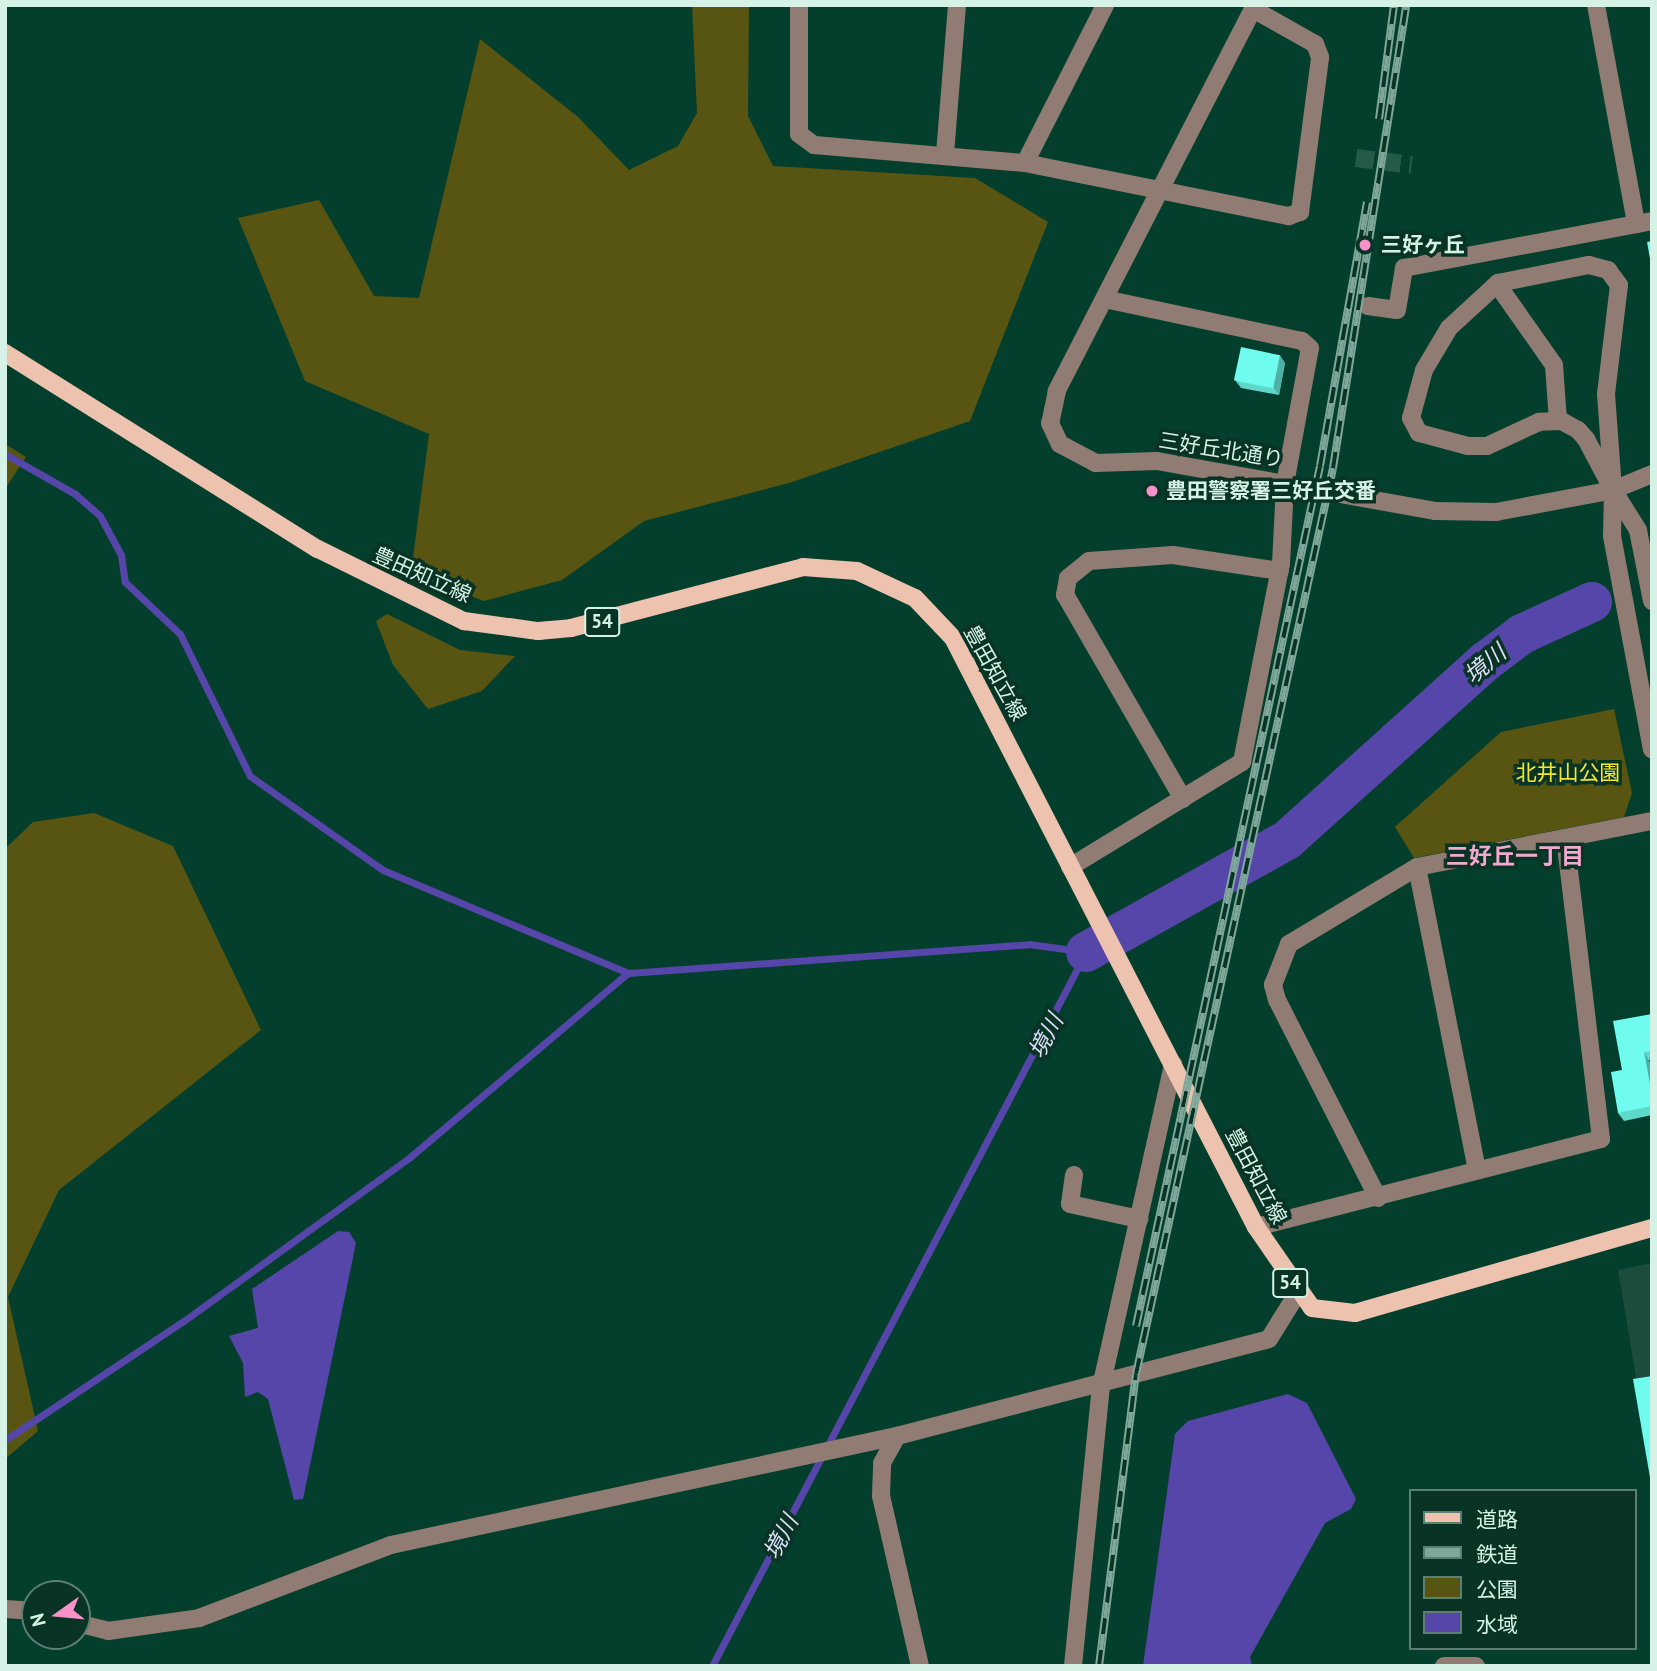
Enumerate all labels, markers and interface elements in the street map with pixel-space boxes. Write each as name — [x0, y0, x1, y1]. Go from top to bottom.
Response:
place label: 三好ヶ丘 — [1381, 232, 1465, 258]
marker: 三好ヶ丘 — [1355, 235, 1375, 255]
street label: 三好丘北通り — [1157, 428, 1285, 472]
place label: 豊田警察署三好丘交番 — [1166, 478, 1376, 504]
marker: 豊田警察署三好丘交番 — [1144, 483, 1160, 499]
street label: 豊田知立線 — [369, 542, 475, 608]
road number: 54 — [583, 607, 621, 638]
street label: 豊田知立線 — [959, 621, 1031, 725]
water label: 境川 — [1459, 639, 1511, 689]
park label: 北井山公園 — [1516, 760, 1620, 786]
district label: 三好丘一丁目 — [1446, 842, 1584, 870]
water label: 境川 — [1023, 1009, 1069, 1063]
street label: 豊田知立線 — [1220, 1124, 1292, 1228]
road number: 54 — [1271, 1268, 1309, 1298]
legend — [1408, 1489, 1636, 1650]
text: 道路 — [1476, 1506, 1518, 1533]
water label: 境川 — [758, 1510, 804, 1564]
text: 鉄道 — [1476, 1541, 1518, 1568]
text: 公園 — [1476, 1576, 1518, 1603]
north arrow — [21, 1580, 91, 1650]
text: N — [24, 1611, 51, 1629]
text: 水域 — [1476, 1611, 1518, 1638]

